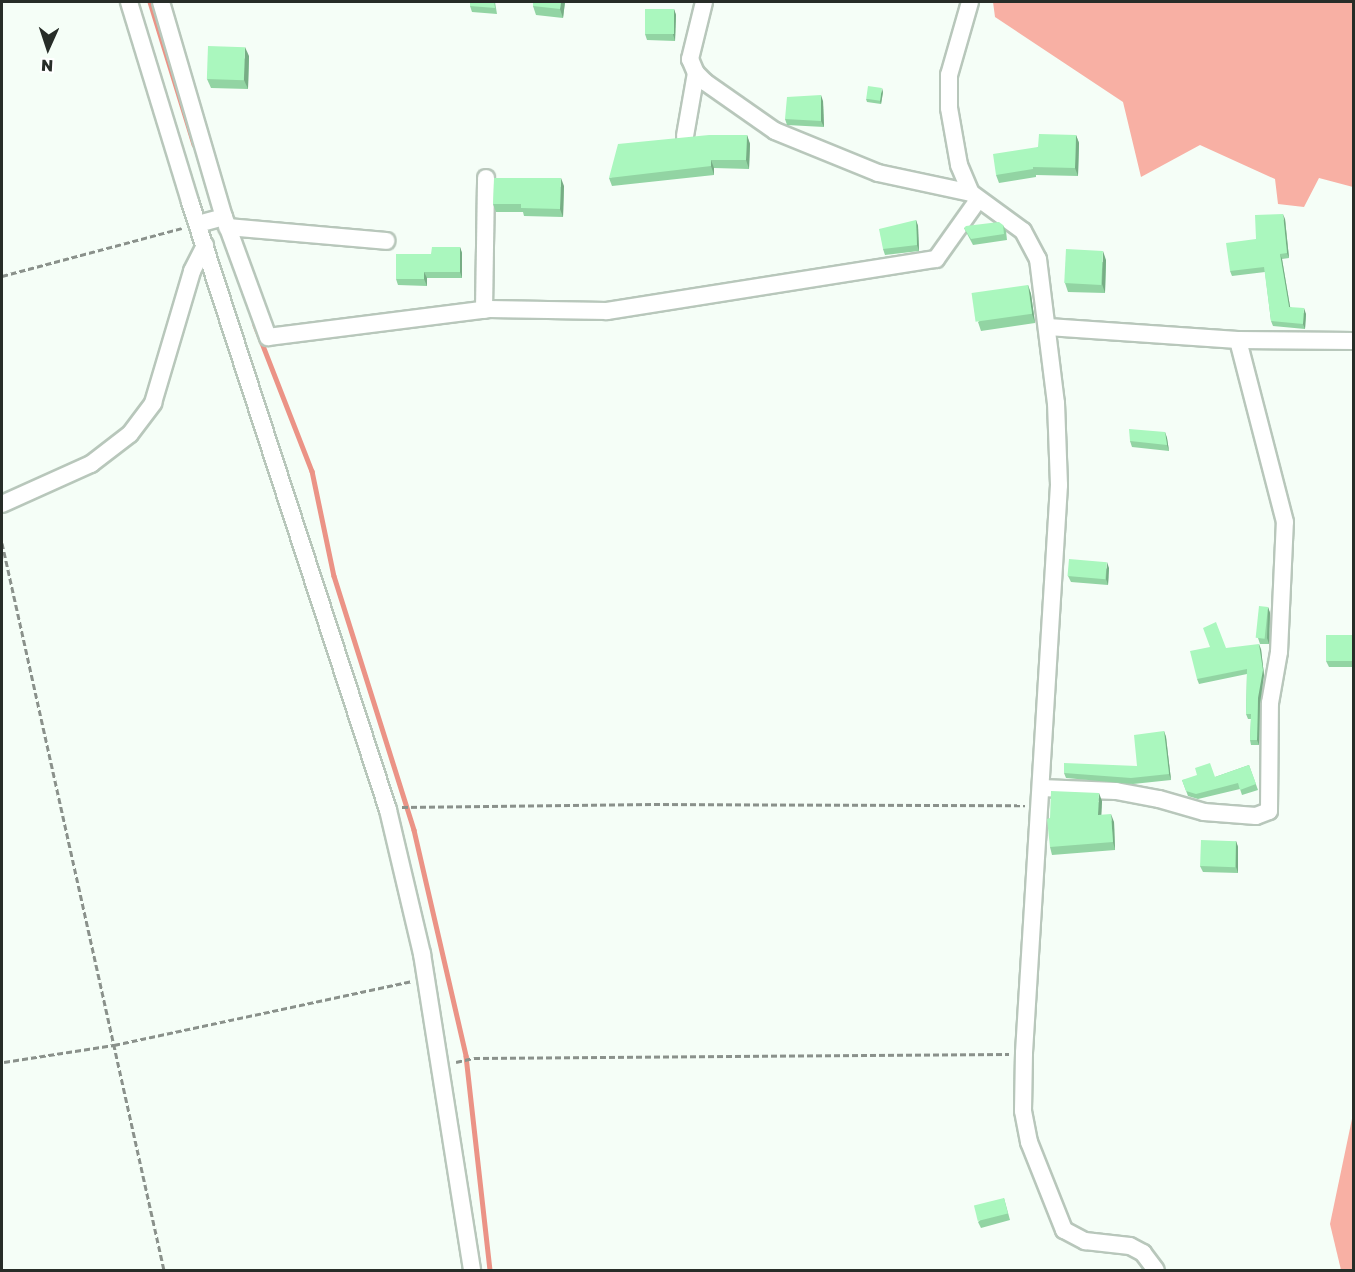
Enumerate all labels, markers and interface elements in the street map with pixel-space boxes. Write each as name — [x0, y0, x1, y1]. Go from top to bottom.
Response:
north arrow — [18, 18, 78, 78]
text: N — [40, 56, 54, 76]

